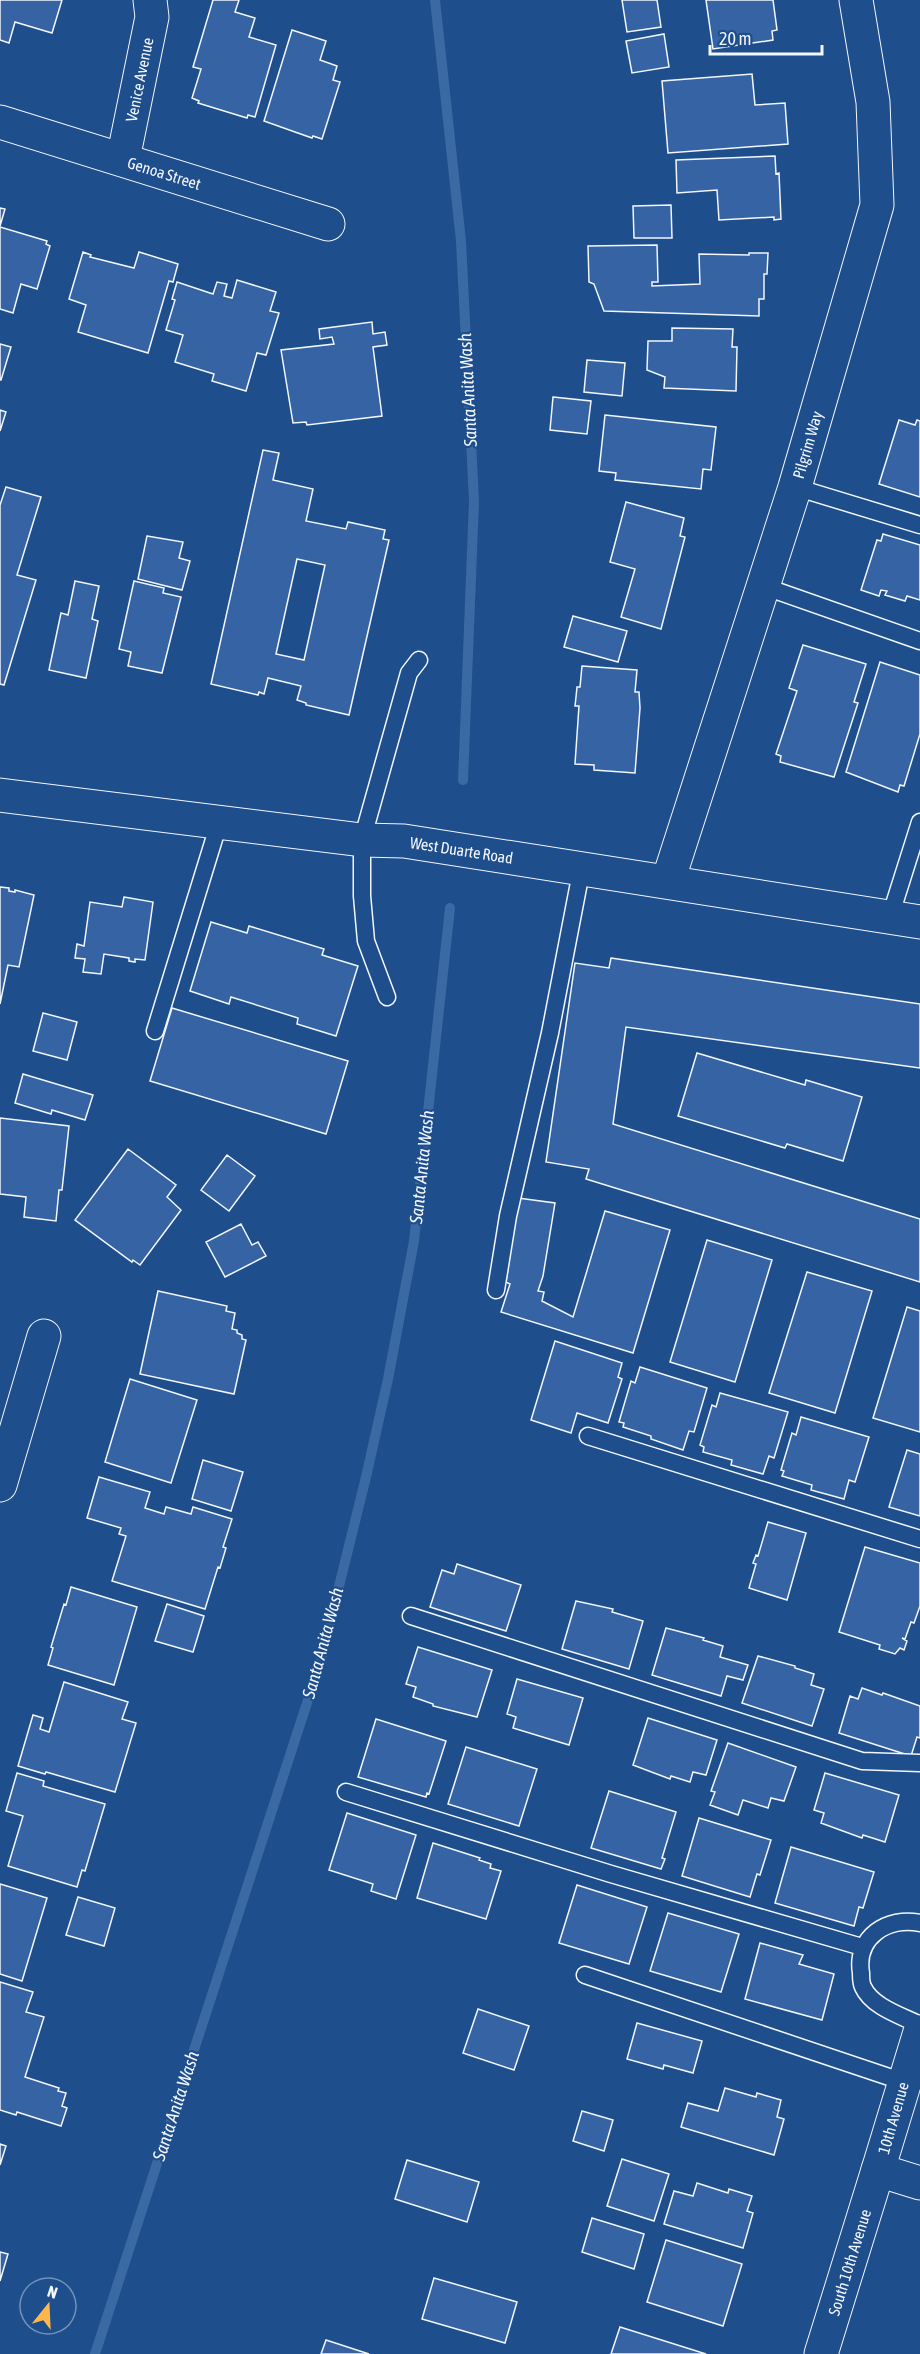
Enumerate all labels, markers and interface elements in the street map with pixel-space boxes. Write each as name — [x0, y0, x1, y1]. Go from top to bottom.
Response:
scale bar — [710, 18, 822, 56]
text: 20 m — [719, 28, 751, 49]
street label: Venice Avenue — [122, 36, 157, 123]
street label: Genoa Street — [125, 153, 203, 193]
water label: Santa Anita Wash — [454, 332, 481, 448]
street label: Pilgrim Way — [789, 408, 827, 481]
street label: West Duarte Road — [409, 833, 514, 867]
water label: Santa Anita Wash — [405, 1109, 438, 1226]
water label: Santa Anita Wash — [297, 1585, 347, 1702]
water label: Santa Anita Wash — [148, 2048, 203, 2164]
street label: 10th Avenue — [874, 2080, 912, 2156]
street label: South 10th Avenue — [824, 2207, 874, 2318]
north arrow — [18, 2276, 78, 2336]
text: N — [45, 2282, 60, 2302]

